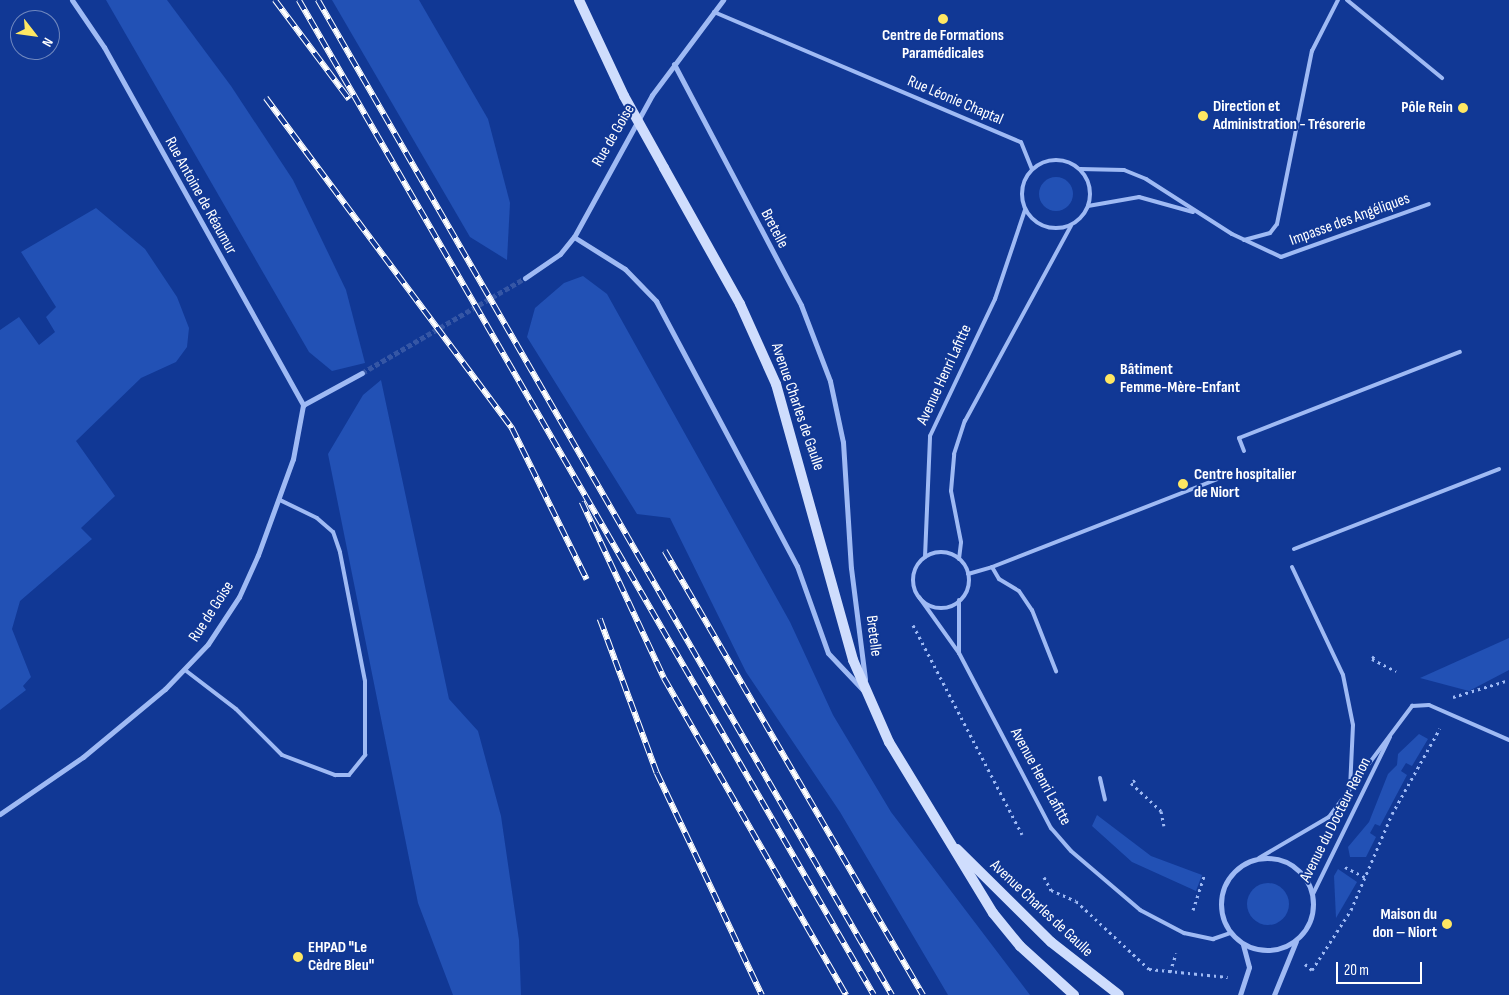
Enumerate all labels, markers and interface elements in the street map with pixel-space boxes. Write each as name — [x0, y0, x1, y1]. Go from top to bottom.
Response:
north arrow — [10, 10, 60, 60]
marker: Centre de Formations Paramédicales — [937, 13, 949, 25]
place label: Centre de Formations Paramédicales — [882, 26, 1004, 64]
text: N — [38, 35, 57, 50]
street label: Rue Léonie Chaptal — [904, 72, 1006, 130]
place label: Direction et Administration - Trésorerie — [1213, 97, 1366, 135]
place label: Pôle Rein — [1401, 98, 1453, 118]
street label: Rue de Goise — [589, 102, 639, 170]
marker: Pôle Rein — [1457, 102, 1469, 114]
marker: Direction et Administration - Trésorerie — [1197, 110, 1209, 122]
street label: Rue Antoine de Réaumur — [160, 134, 240, 258]
street label: Impasse des Angéliques — [1287, 189, 1413, 251]
street label: Bretelle — [756, 206, 792, 252]
street label: Avenue Henri Lafitte — [913, 322, 977, 428]
street label: Avenue Charles de Gaulle — [766, 341, 828, 473]
place label: Bâtiment Femme-Mère-Enfant — [1120, 360, 1240, 398]
marker: Bâtiment Femme-Mère-Enfant — [1104, 373, 1116, 385]
place label: Centre hospitalier de Niort — [1194, 465, 1296, 503]
marker: Centre hospitalier de Niort — [1176, 477, 1190, 491]
street label: Rue de Goise — [185, 578, 239, 646]
street label: Bretelle — [861, 614, 885, 658]
street label: Avenue Henri Lafitte — [1005, 725, 1075, 829]
street label: Avenue du Docteur Renon — [1296, 754, 1376, 886]
street label: Avenue Charles de Gaulle — [986, 856, 1096, 962]
place label: Maison du don – Niort — [1372, 905, 1437, 943]
marker: Maison du don – Niort — [1441, 918, 1453, 930]
place label: EHPAD "Le Cèdre Bleu" — [308, 938, 374, 976]
marker: EHPAD "Le Cèdre Bleu" — [292, 951, 304, 963]
scale bar — [1339, 952, 1425, 984]
text: 20 m — [1344, 961, 1369, 980]

